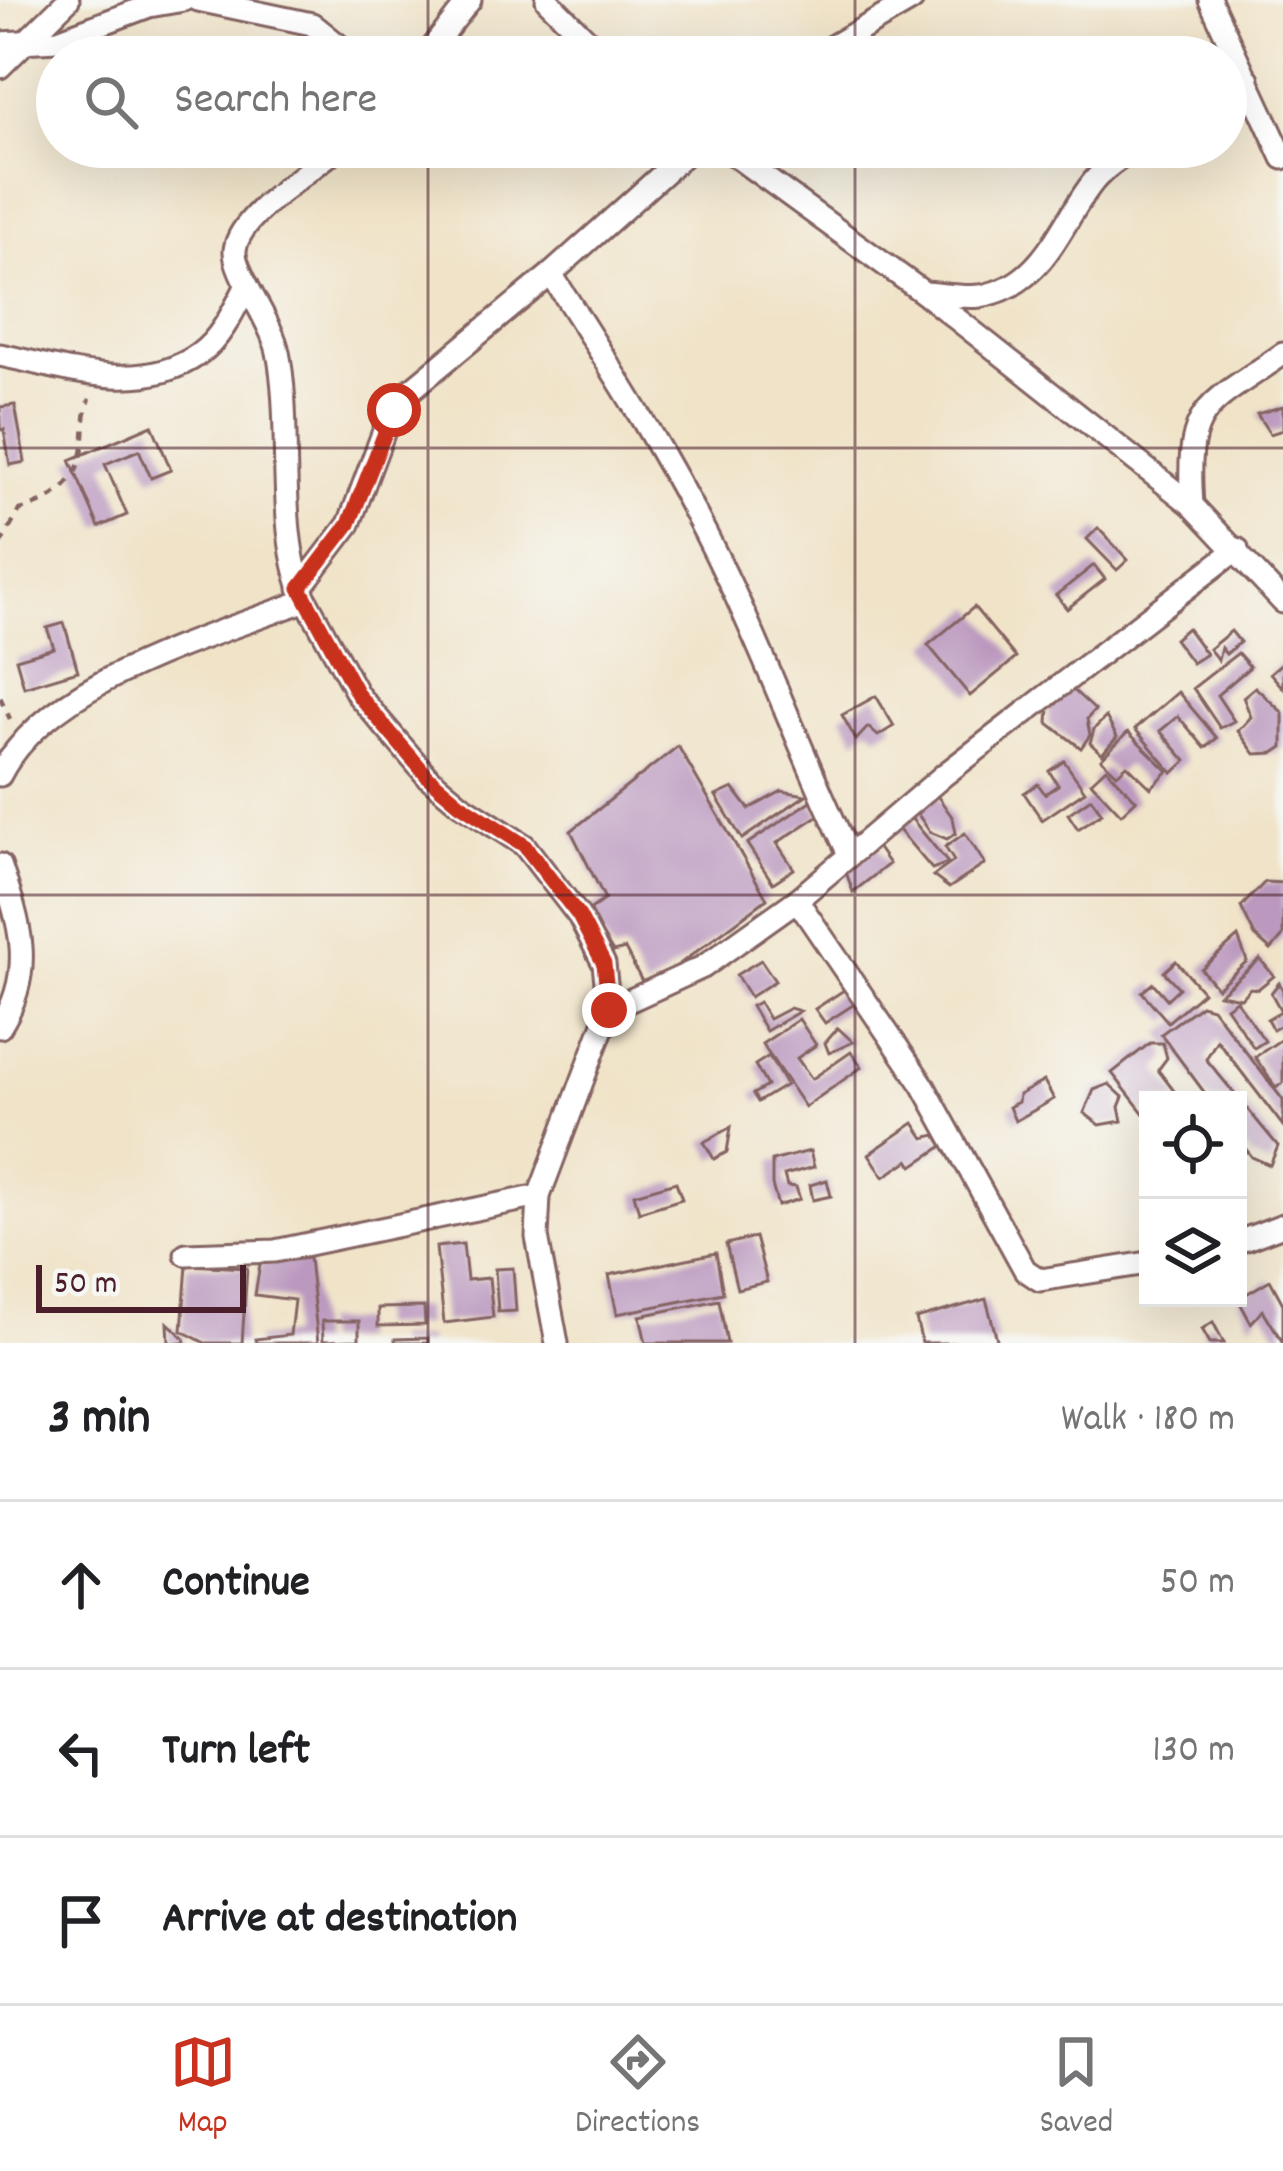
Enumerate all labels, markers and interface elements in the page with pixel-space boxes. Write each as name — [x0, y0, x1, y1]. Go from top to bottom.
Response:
search box — [36, 36, 1247, 168]
icon: search — [78, 69, 144, 135]
text: Search here — [174, 70, 377, 134]
route start — [367, 383, 421, 437]
route end — [582, 983, 636, 1037]
map controls — [1139, 1091, 1247, 1307]
button: locate — [1139, 1091, 1247, 1199]
button: layers — [1139, 1199, 1247, 1307]
scale bar — [36, 1259, 246, 1312]
text: 50 m — [54, 1262, 118, 1309]
text: 3 min — [48, 1385, 150, 1457]
text: Walk · 180 m — [1061, 1394, 1235, 1449]
icon: ahead — [48, 1552, 114, 1618]
text: Continue — [162, 1553, 310, 1617]
text: 50 m — [1160, 1557, 1235, 1612]
icon: left — [48, 1720, 114, 1786]
text: Turn left — [162, 1721, 310, 1785]
text: 130 m — [1152, 1725, 1235, 1780]
icon: arrive — [48, 1888, 114, 1954]
text: Arrive at destination — [162, 1889, 517, 1953]
tab: Map — [170, 2029, 236, 2148]
tab: Directions — [575, 2029, 700, 2148]
tab: Saved — [1040, 2029, 1113, 2148]

